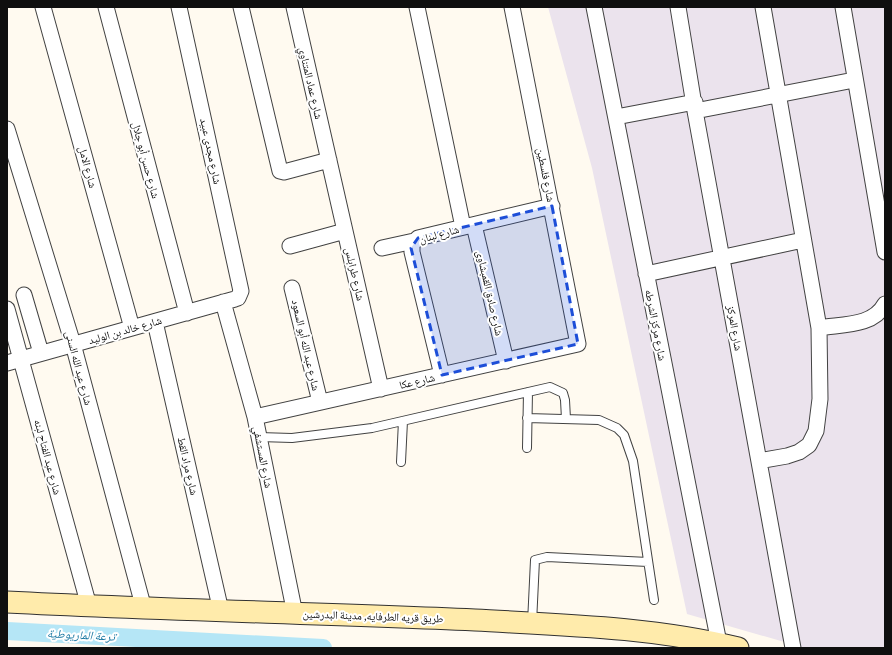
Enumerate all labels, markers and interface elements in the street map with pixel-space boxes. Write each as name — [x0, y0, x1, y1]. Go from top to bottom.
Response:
street label: شارع عماد المتناوي — [294, 46, 325, 121]
street label: شارع مجدى عبيد — [197, 117, 224, 185]
street label: شارع حسن أبو جلال — [129, 120, 163, 200]
street label: شارع الامل — [76, 145, 99, 189]
street label: شارع فلسطين — [534, 147, 557, 203]
street label: شارع لبنان — [418, 223, 461, 246]
street label: شارع طرابلس — [342, 246, 367, 302]
street label: شارع صادق القمبشاوى — [473, 249, 506, 337]
street label: شارع مركز الشرطه — [642, 288, 669, 362]
street label: شارع عبد الله أبو السعود — [289, 298, 323, 392]
street label: شارع المركز — [724, 303, 745, 352]
street label: شارع خالد بن الوليد — [87, 314, 163, 347]
street label: شارع عبد الله السنى — [62, 329, 95, 407]
street label: شارع عكا — [398, 371, 436, 392]
street label: شارع عبد الفتاح لبنه — [31, 418, 64, 496]
street label: شارع المستشفي — [248, 425, 275, 490]
street label: شارع مراد القط — [174, 436, 201, 497]
street label: طريق قريه الطرفايه, مدينة البدرشين — [302, 608, 444, 625]
water label: ترعة الماريوطية — [47, 626, 118, 644]

